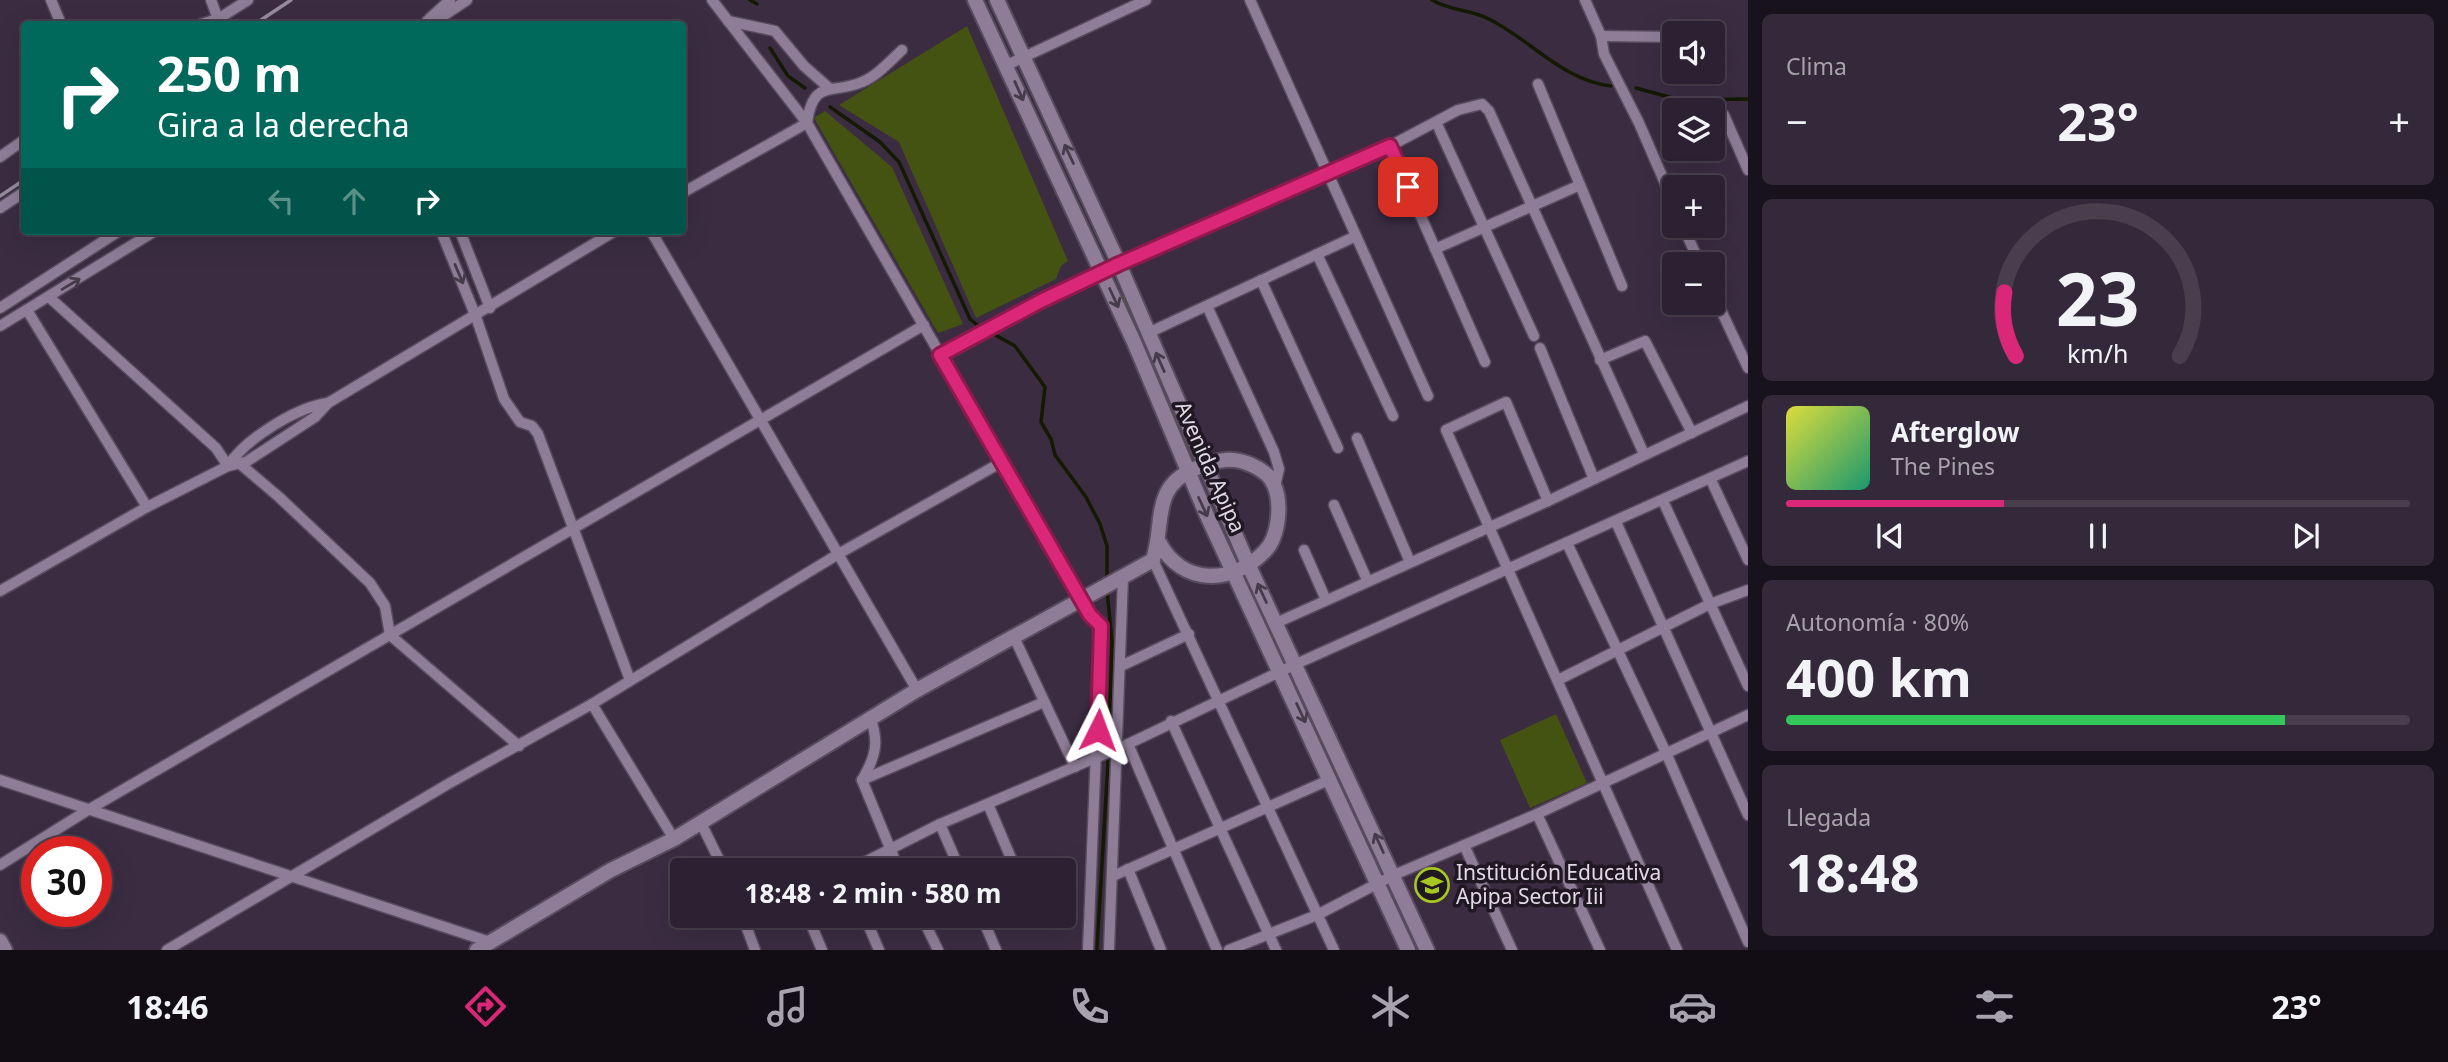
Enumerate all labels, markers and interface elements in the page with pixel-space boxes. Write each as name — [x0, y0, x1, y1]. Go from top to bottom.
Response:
map controls — [1662, 21, 1725, 315]
button: sound — [1662, 21, 1725, 84]
text: 250 m — [157, 40, 302, 106]
icon: right — [42, 49, 133, 140]
text: Clima — [1786, 50, 1847, 82]
one-way arrow — [1013, 80, 1026, 101]
text: 23° — [2057, 85, 2139, 156]
text: − — [1786, 95, 1808, 147]
text: + — [2388, 95, 2410, 147]
button: layers — [1662, 98, 1725, 161]
text: Gira a la derecha — [157, 103, 410, 146]
one-way arrow — [1061, 144, 1075, 165]
pin — [1378, 157, 1438, 217]
icon: arrive — [1389, 168, 1427, 206]
button: + — [1662, 175, 1725, 238]
icon: left — [262, 182, 300, 220]
icon: ahead — [335, 182, 373, 220]
icon: right — [408, 182, 446, 220]
text: 23 — [2056, 248, 2140, 347]
button: − — [1662, 252, 1725, 315]
one-way arrow — [453, 263, 466, 284]
one-way arrow — [61, 277, 81, 291]
one-way arrow — [1107, 287, 1121, 308]
text: km/h — [2067, 336, 2129, 370]
one-way arrow — [1153, 352, 1166, 373]
street label: Avenida Apipa — [1169, 397, 1252, 537]
text: Afterglow — [1891, 414, 2019, 450]
text: The Pines — [1891, 450, 1995, 482]
one-way arrow — [1197, 496, 1210, 517]
icon: previous — [1871, 517, 1909, 555]
icon: pause — [2079, 517, 2117, 555]
icon: next — [2287, 517, 2325, 555]
one-way arrow — [1255, 583, 1268, 604]
text: Autonomía · 80% — [1786, 606, 1969, 638]
text: 400 km — [1786, 641, 1972, 712]
position arrow — [1061, 693, 1135, 767]
one-way arrow — [1294, 702, 1308, 723]
text: Llegada — [1786, 801, 1871, 833]
one-way arrow — [1372, 833, 1385, 854]
speed limit sign: 30 — [21, 836, 112, 927]
text: 18:48 — [1786, 836, 1920, 907]
place label: Institución Educativa Apipa Sector Iii — [1456, 858, 1661, 910]
school or university icon: Institución Educativa Apipa Sector Iii — [1413, 866, 1451, 904]
text: 18:48 · 2 min · 580 m — [745, 875, 1001, 911]
icon: directions — [461, 982, 510, 1031]
icon: music — [763, 982, 812, 1031]
icon: phone — [1065, 982, 1114, 1031]
icon: climate — [1366, 982, 1415, 1031]
icon: car — [1668, 982, 1717, 1031]
icon: filters — [1970, 982, 2019, 1031]
text: 18:46 — [126, 985, 209, 1028]
text: 23° — [2271, 985, 2322, 1028]

